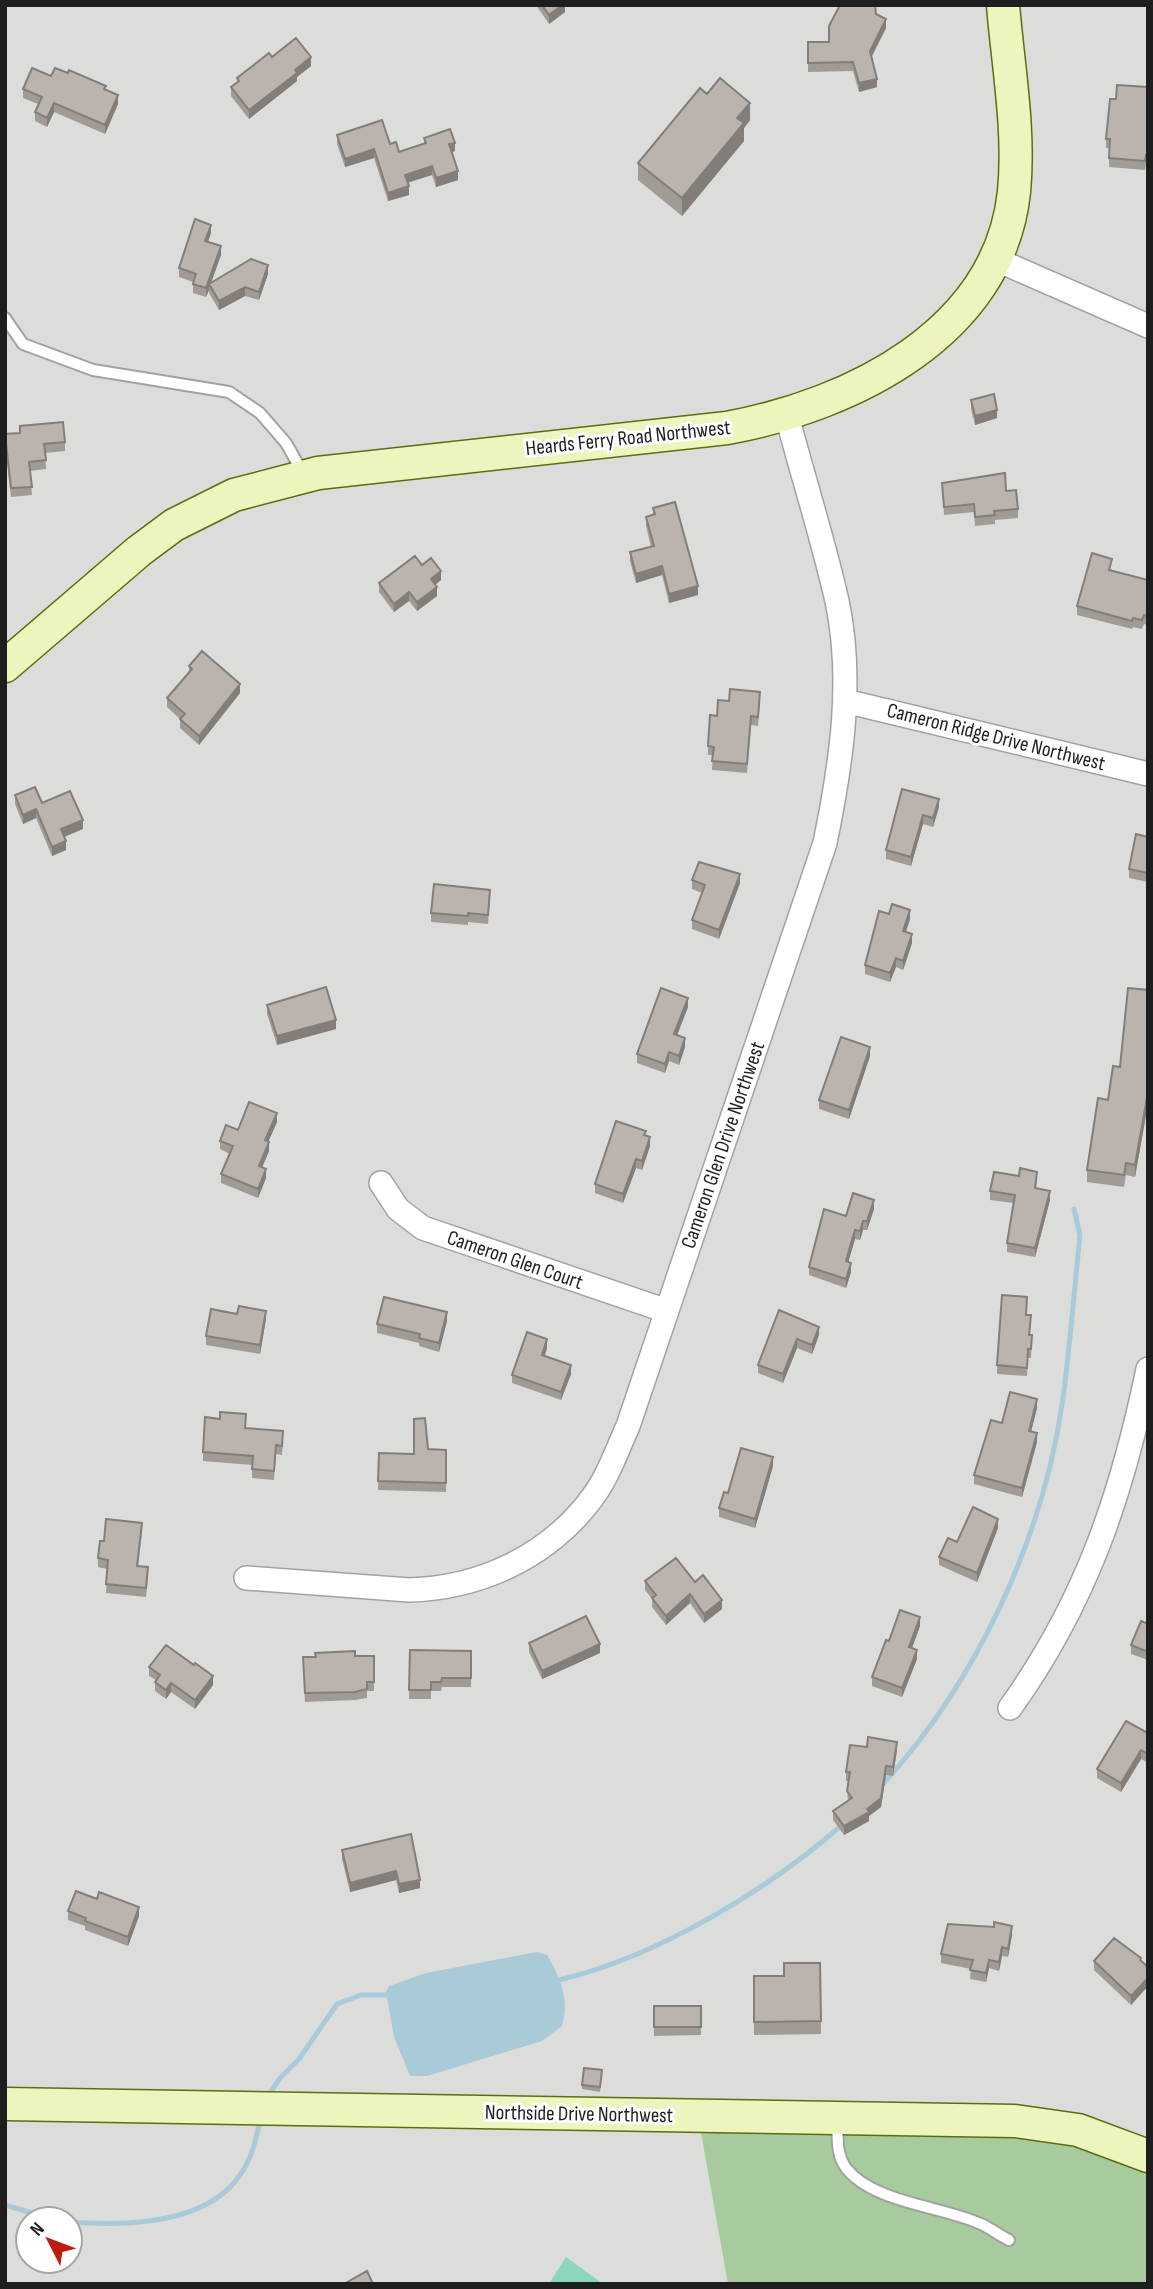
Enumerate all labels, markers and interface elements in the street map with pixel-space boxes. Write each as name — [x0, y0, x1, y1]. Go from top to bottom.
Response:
street label: Heards Ferry Road Northwest — [524, 415, 732, 461]
street label: Cameron Ridge Drive Northwest — [884, 698, 1108, 776]
street label: Cameron Glen Drive Northwest — [676, 1038, 770, 1252]
street label: Cameron Glen Court — [444, 1225, 586, 1295]
street label: Northside Drive Northwest — [485, 2100, 673, 2128]
north arrow — [14, 2205, 84, 2275]
text: N — [26, 2218, 49, 2241]

